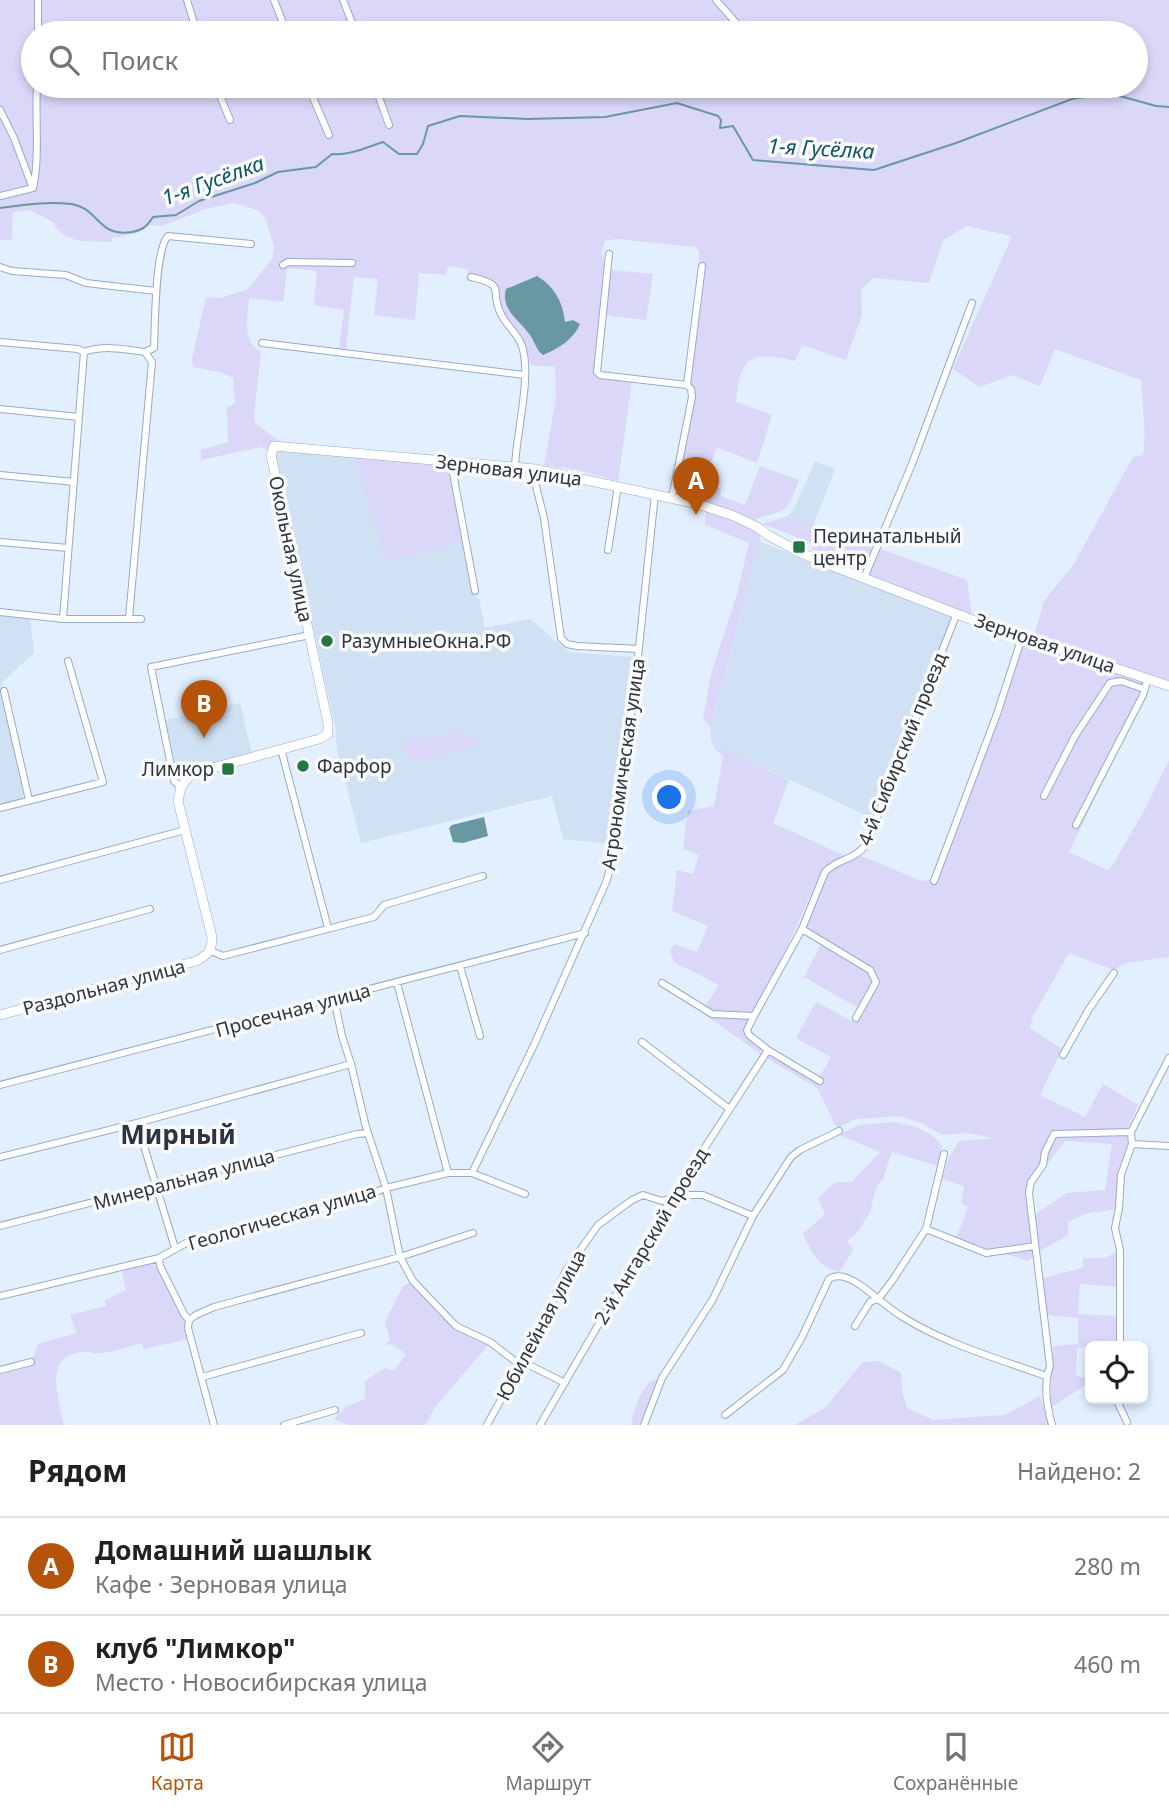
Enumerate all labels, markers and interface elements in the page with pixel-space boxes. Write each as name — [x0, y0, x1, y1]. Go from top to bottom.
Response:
search box — [21, 21, 1148, 98]
icon: search — [45, 41, 83, 79]
text: Поиск — [101, 42, 178, 78]
water label: 1-я Гусёлка — [767, 131, 875, 165]
water label: 1-я Гусёлка — [158, 149, 268, 212]
street label: Зерновая улица — [434, 448, 584, 492]
pin: A — [673, 457, 719, 515]
street label: Окольная улица — [263, 473, 319, 625]
place label: Перинатальный центр — [813, 523, 962, 571]
marker: Перинатальный центр — [791, 539, 807, 555]
street label: Зерновая улица — [971, 607, 1119, 679]
place label: РазумныеОкна.РФ — [341, 628, 511, 654]
marker: РазумныеОкна.РФ — [319, 633, 335, 649]
street label: 4-й Сибирский проезд — [851, 648, 953, 849]
street label: Агрономическая улица — [595, 656, 651, 872]
pin: B — [181, 680, 227, 738]
place label: Фарфор — [317, 753, 391, 779]
place label: Лимкор — [142, 756, 214, 782]
marker: Фарфор — [295, 758, 311, 774]
marker: Лимкор — [220, 761, 236, 777]
your location — [652, 780, 686, 814]
street label: Раздольная улица — [20, 953, 188, 1021]
street label: Просечная улица — [213, 977, 373, 1043]
district label: Мирный — [120, 1116, 236, 1152]
street label: Минеральная улица — [90, 1142, 278, 1216]
street label: 2-й Ангарский проезд — [588, 1143, 714, 1329]
street label: Геологическая улица — [185, 1178, 379, 1256]
street label: Юбилейная улица — [490, 1245, 592, 1405]
map controls — [1085, 1341, 1148, 1404]
button: locate — [1085, 1341, 1148, 1404]
text: Рядом — [28, 1450, 127, 1491]
text: Найдено: 2 — [1017, 1455, 1141, 1487]
text: Домашний шашлык — [95, 1532, 372, 1568]
text: A — [43, 1550, 59, 1582]
text: 280 m — [1074, 1550, 1141, 1582]
text: Кафе · Зерновая улица — [95, 1568, 348, 1600]
text: клуб "Лимкор" — [95, 1630, 296, 1666]
text: B — [43, 1648, 59, 1680]
text: 460 m — [1074, 1648, 1141, 1680]
text: Место · Новосибирская улица — [95, 1666, 427, 1698]
tab: Карта — [151, 1728, 204, 1796]
tab: Маршрут — [505, 1728, 591, 1796]
tab: Сохранённые — [893, 1728, 1018, 1796]

